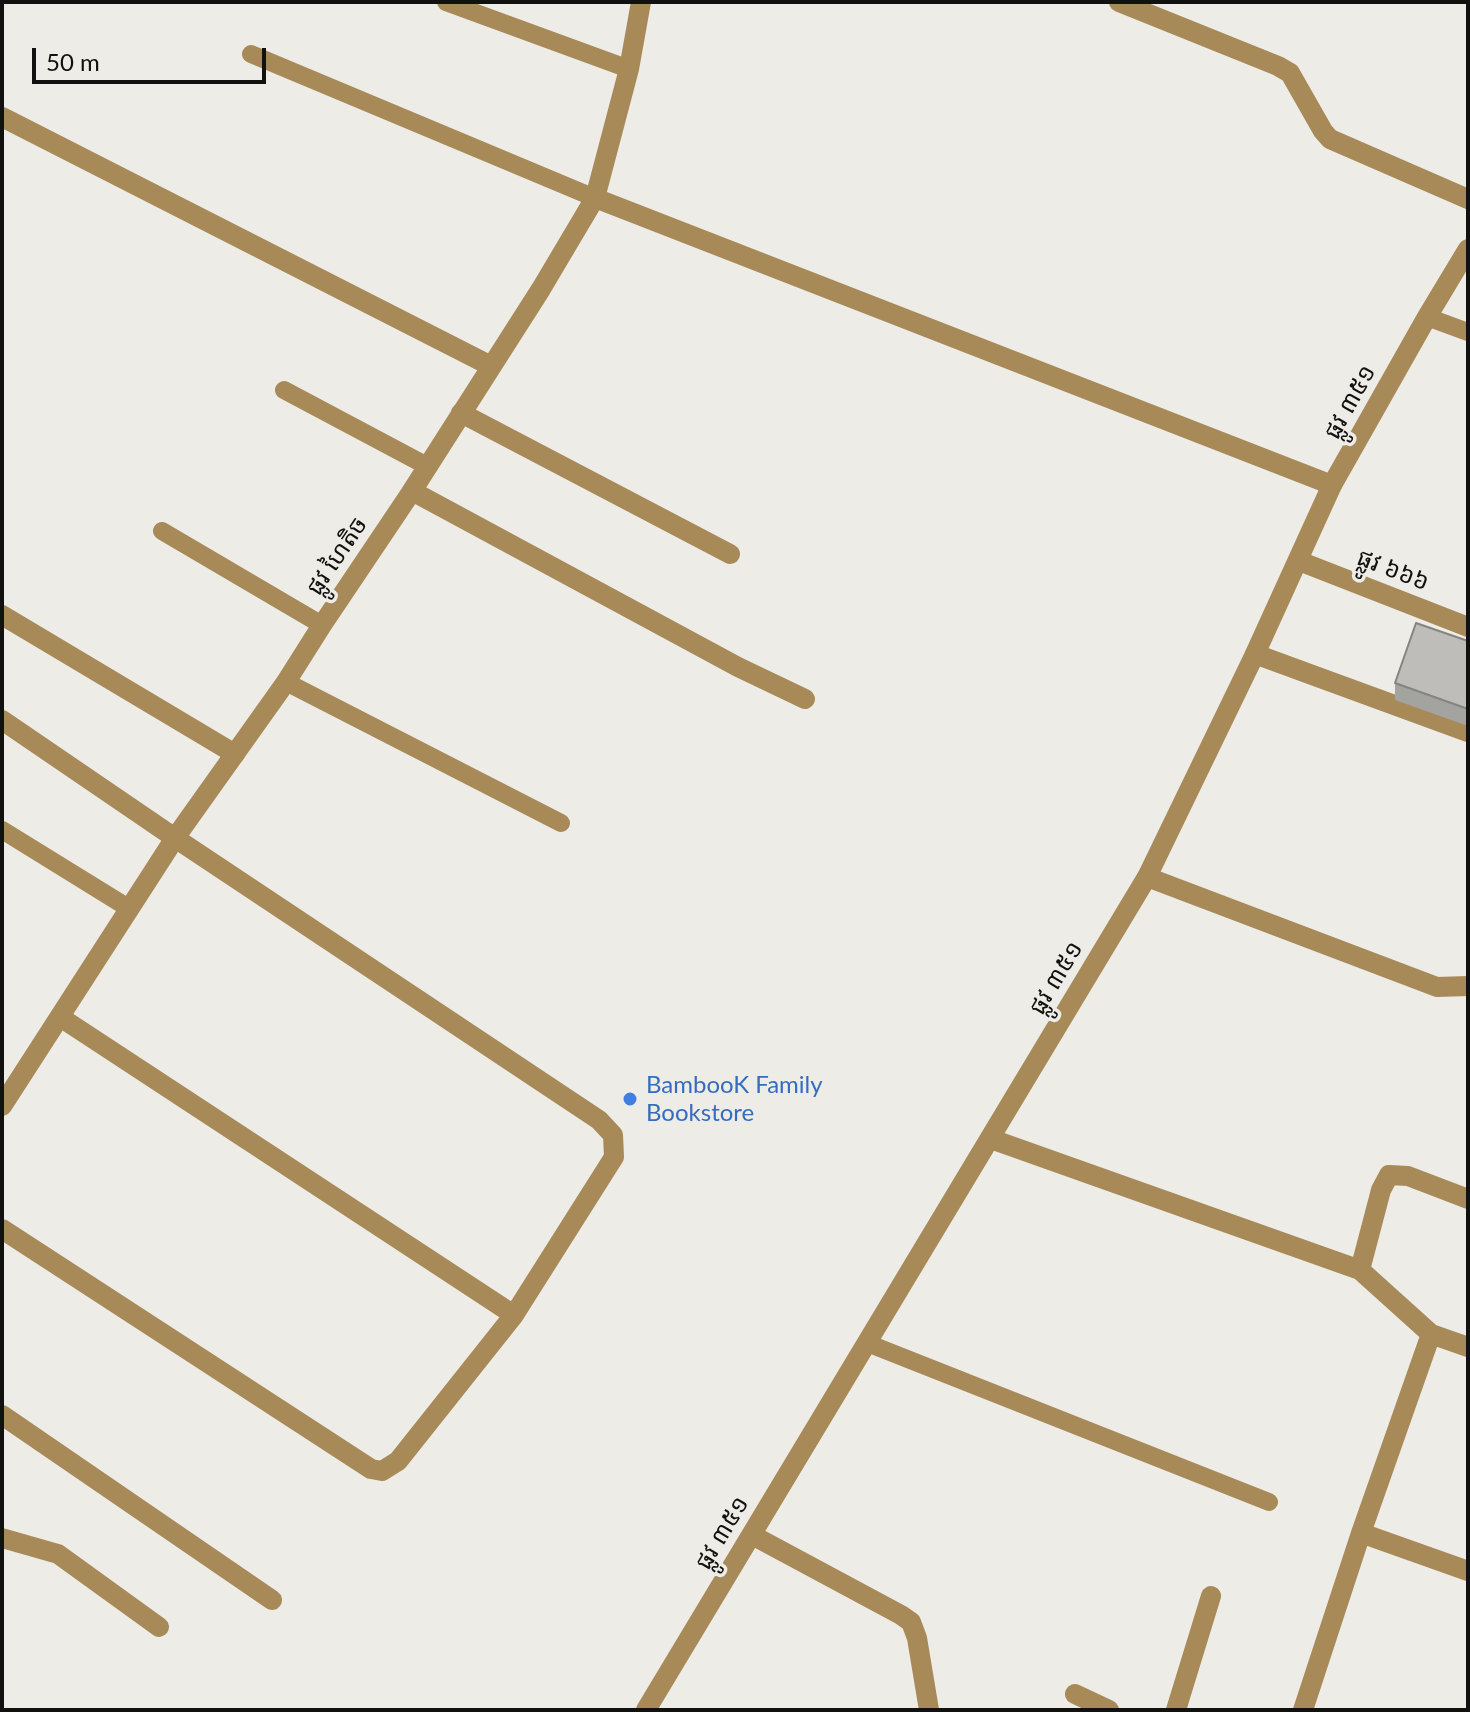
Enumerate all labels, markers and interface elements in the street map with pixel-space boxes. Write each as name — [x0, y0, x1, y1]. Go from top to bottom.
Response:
scale bar — [36, 32, 270, 82]
text: 50 m — [46, 47, 100, 76]
street label: ផ្លូវ ៣៥១ — [1318, 360, 1382, 444]
street label: ផ្លូវ ហៃតិច — [300, 511, 374, 601]
street label: ផ្លូវ ៦៦៦ — [1353, 543, 1433, 597]
street label: ផ្លូវ ៣៥១ — [1023, 936, 1089, 1020]
place label: BambooK Family Bookstore — [646, 1071, 823, 1127]
marker: BambooK Family Bookstore — [621, 1090, 639, 1108]
street label: ផ្លូវ ៣៥១ — [689, 1491, 755, 1575]

